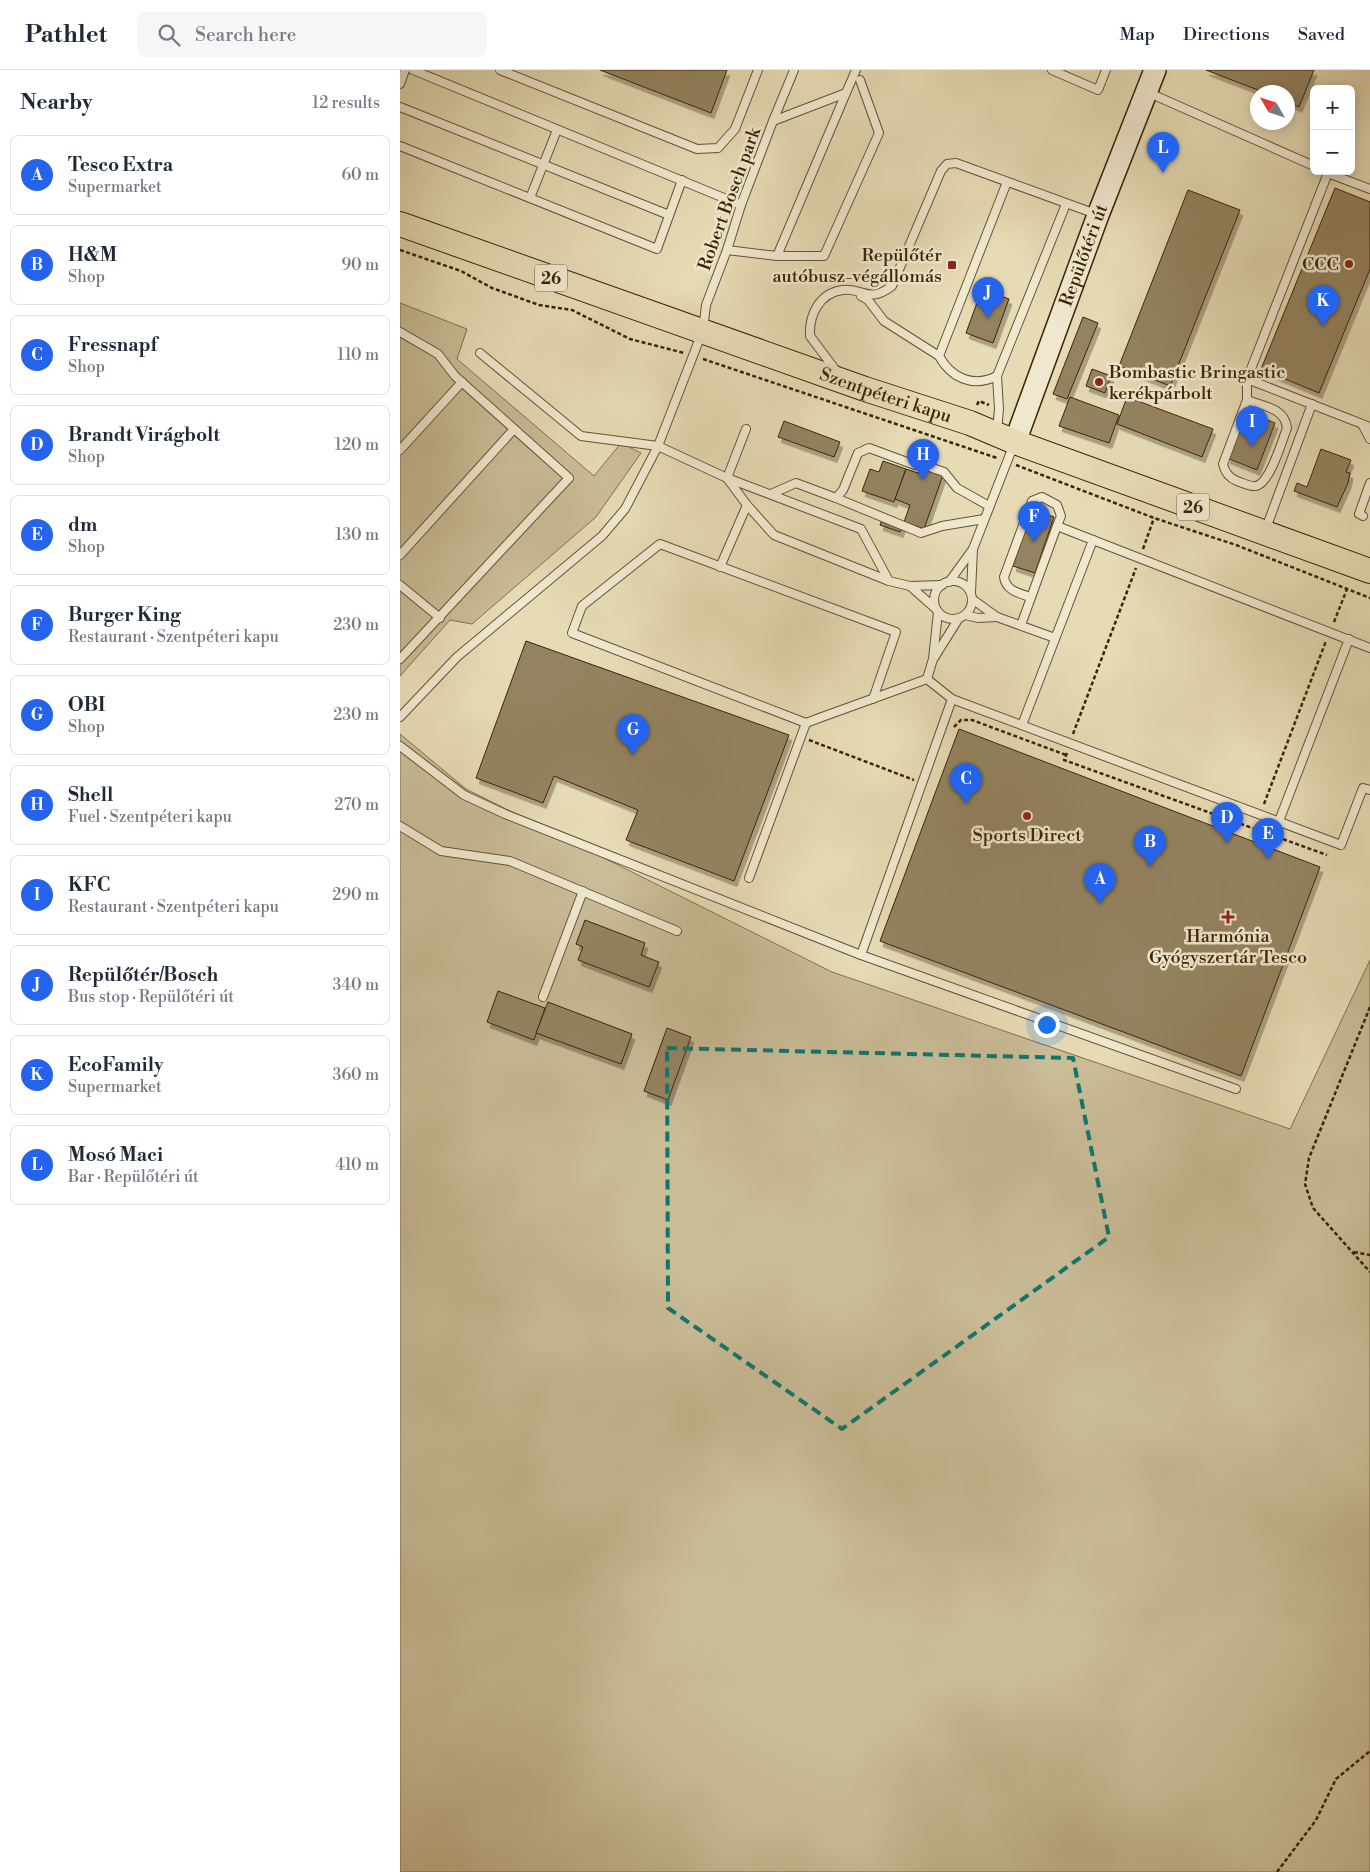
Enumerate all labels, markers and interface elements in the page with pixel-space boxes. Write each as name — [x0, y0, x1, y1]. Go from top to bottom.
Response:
search box — [137, 12, 487, 57]
text: Pathlet — [25, 20, 107, 50]
icon: search — [155, 21, 183, 49]
text: Search here — [195, 23, 296, 47]
text: Map — [1119, 23, 1155, 46]
text: Directions — [1183, 23, 1270, 46]
text: Saved — [1298, 23, 1345, 46]
north arrow — [1250, 85, 1295, 130]
map controls — [1310, 85, 1355, 175]
button: + — [1310, 85, 1355, 130]
text: Nearby — [20, 90, 93, 116]
text: 12 results — [312, 93, 380, 113]
street label: Robert Bosch park — [693, 123, 767, 274]
button: − — [1310, 130, 1355, 175]
pin: L — [1147, 132, 1179, 173]
text: Tesco Extra — [68, 153, 173, 177]
text: A — [31, 165, 43, 185]
text: 60 m — [341, 165, 379, 185]
text: Supermarket — [68, 177, 162, 197]
street label: Repülőtéri út — [1055, 200, 1113, 310]
text: H&M — [68, 243, 117, 267]
place label: Repülőtér autóbusz-végállomás — [772, 244, 942, 288]
place label: CCC — [1302, 253, 1339, 276]
text: B — [31, 255, 43, 275]
text: 90 m — [341, 255, 379, 275]
marker: CCC — [1343, 258, 1355, 270]
marker: Repülőtér autóbusz-végállomás — [946, 259, 958, 271]
road number: 26 — [535, 264, 567, 292]
text: Shop — [68, 267, 105, 287]
pin: J — [972, 277, 1004, 318]
pin: K — [1307, 285, 1339, 326]
text: Fressnapf — [68, 333, 157, 357]
text: C — [31, 345, 43, 365]
text: 110 m — [337, 345, 379, 365]
text: Shop — [68, 357, 105, 377]
place label: Bombastic Bringastic kerékpárbolt — [1108, 361, 1285, 405]
street label: Szentpéteri kapu — [817, 363, 955, 428]
marker: Bombastic Bringastic kerékpárbolt — [1093, 376, 1105, 388]
pin: I — [1236, 406, 1268, 447]
text: Brandt Virágbolt — [68, 423, 220, 447]
text: D — [31, 435, 43, 455]
text: 120 m — [335, 435, 379, 455]
pin: H — [907, 439, 939, 480]
text: Shop — [68, 447, 105, 467]
road number: 26 — [1177, 494, 1209, 521]
pin: F — [1018, 501, 1050, 542]
text: dm — [68, 513, 97, 537]
text: E — [31, 525, 43, 545]
text: 130 m — [335, 525, 379, 545]
text: Shop — [68, 537, 105, 557]
text: Burger King — [68, 603, 181, 627]
text: F — [31, 615, 43, 635]
text: 230 m — [333, 615, 379, 635]
text: Restaurant · Szentpéteri kapu — [68, 627, 279, 647]
text: OBI — [68, 693, 105, 717]
text: G — [31, 705, 43, 725]
text: 230 m — [333, 705, 379, 725]
pin: G — [617, 714, 649, 755]
text: Shop — [68, 717, 105, 737]
pin: C — [950, 763, 982, 804]
text: Shell — [68, 783, 113, 807]
text: H — [30, 795, 44, 815]
text: 270 m — [334, 795, 379, 815]
pin: D — [1211, 802, 1243, 843]
text: Fuel · Szentpéteri kapu — [68, 807, 232, 827]
marker: Sports Direct — [1021, 810, 1033, 822]
pin: E — [1252, 818, 1284, 859]
place label: Sports Direct — [972, 824, 1082, 847]
pin: B — [1134, 826, 1166, 867]
pin: A — [1084, 863, 1116, 904]
text: KFC — [68, 873, 110, 897]
text: I — [34, 885, 40, 905]
text: 290 m — [332, 885, 379, 905]
text: Restaurant · Szentpéteri kapu — [68, 897, 279, 917]
marker: Harmónia Gyógyszertár Tesco — [1222, 911, 1234, 923]
place label: Harmónia Gyógyszertár Tesco — [1149, 925, 1307, 969]
text: Repülőtér/Bosch — [68, 963, 218, 987]
text: J — [34, 975, 40, 995]
text: 340 m — [332, 975, 379, 995]
text: Bus stop · Repülőtéri út — [68, 987, 234, 1007]
your location — [1034, 1012, 1060, 1038]
text: EcoFamily — [68, 1053, 163, 1077]
text: K — [31, 1065, 43, 1085]
text: 360 m — [333, 1065, 379, 1085]
text: Supermarket — [68, 1077, 162, 1097]
text: Mosó Maci — [68, 1143, 163, 1167]
text: L — [32, 1155, 42, 1175]
text: 410 m — [335, 1155, 379, 1175]
text: Bar · Repülőtéri út — [68, 1167, 199, 1187]

